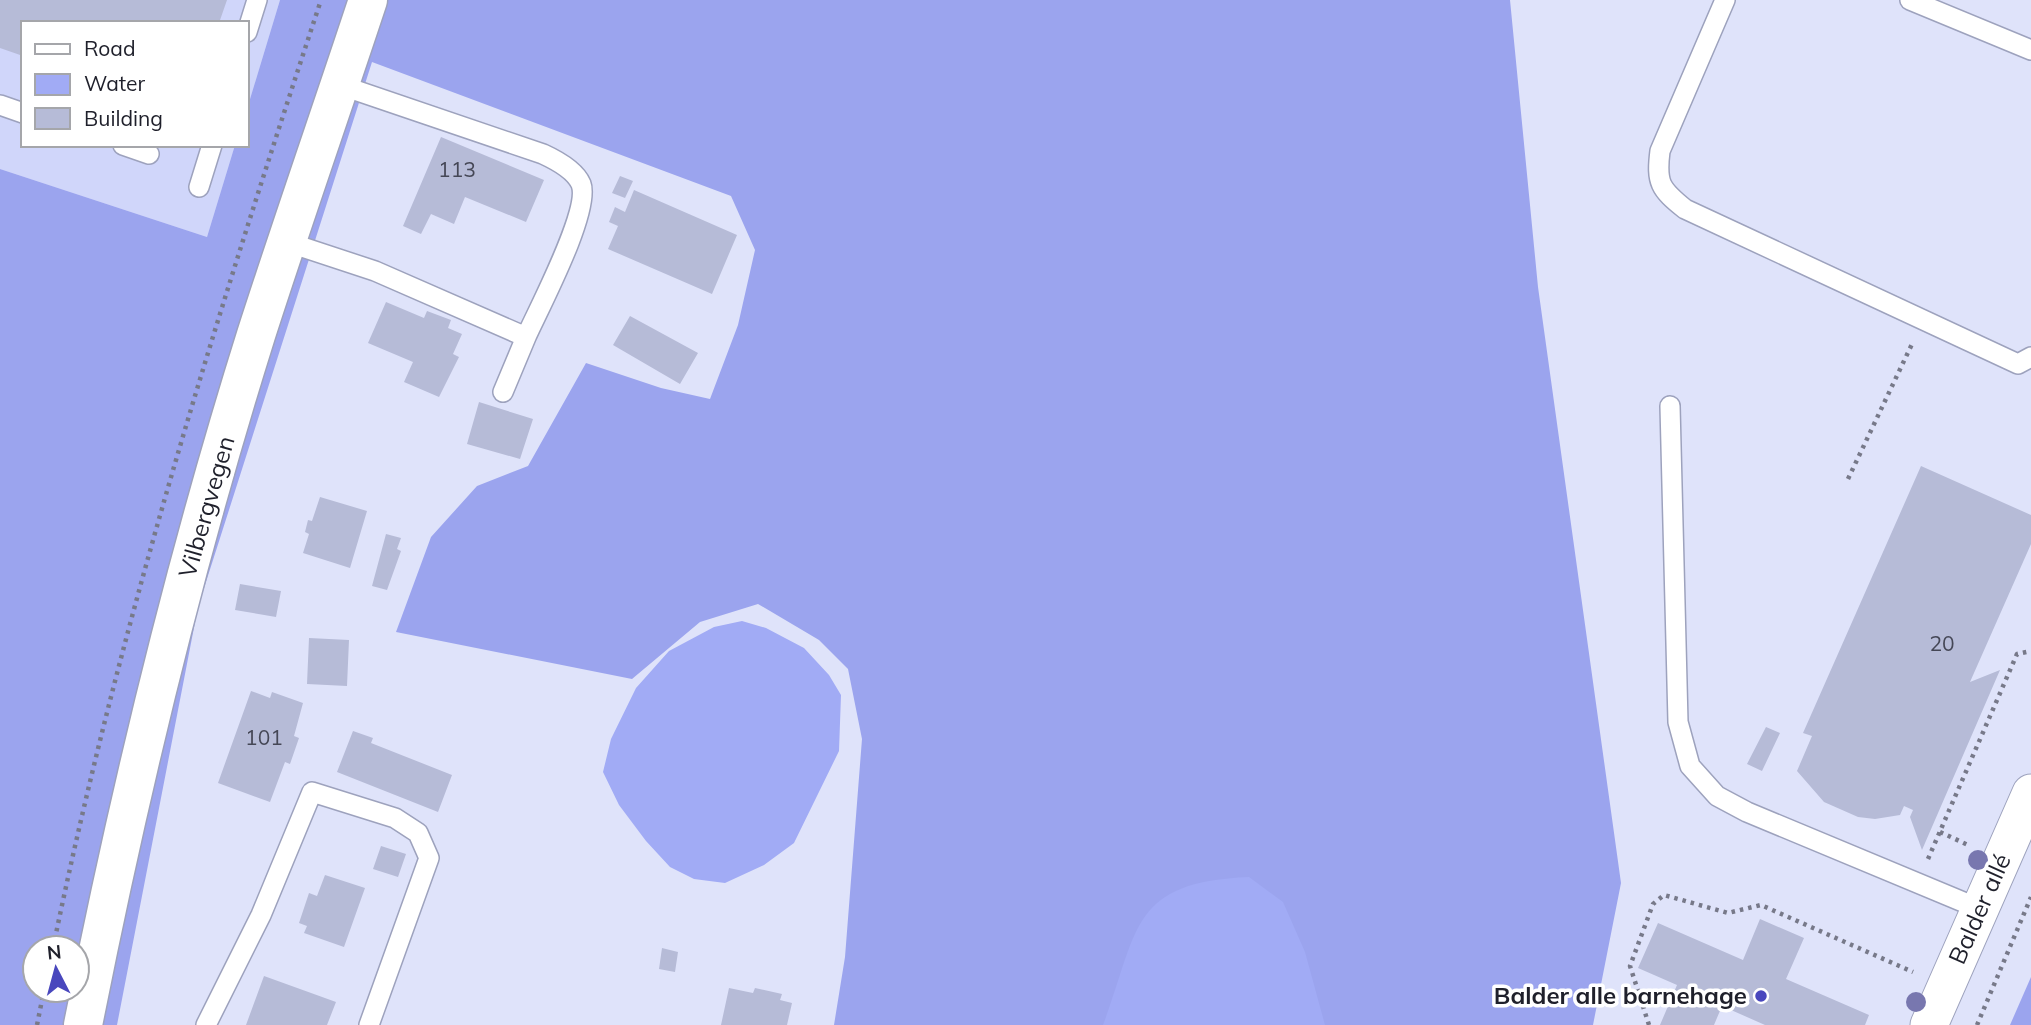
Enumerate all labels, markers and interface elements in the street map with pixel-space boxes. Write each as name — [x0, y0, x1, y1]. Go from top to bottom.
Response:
legend — [21, 21, 248, 147]
text: Road — [84, 35, 135, 61]
text: Water — [84, 70, 145, 96]
text: Building — [84, 105, 163, 131]
house number: 113 — [438, 156, 476, 182]
street label: Vilbergvegen — [172, 432, 241, 581]
house number: 20 — [1929, 630, 1955, 656]
house number: 101 — [245, 724, 283, 750]
street label: Balder allé — [1941, 849, 2017, 968]
north arrow — [21, 934, 91, 1004]
text: N — [46, 939, 63, 965]
place label: Balder alle barnehage — [1494, 980, 1747, 1010]
marker: Balder alle barnehage — [1753, 988, 1769, 1004]

